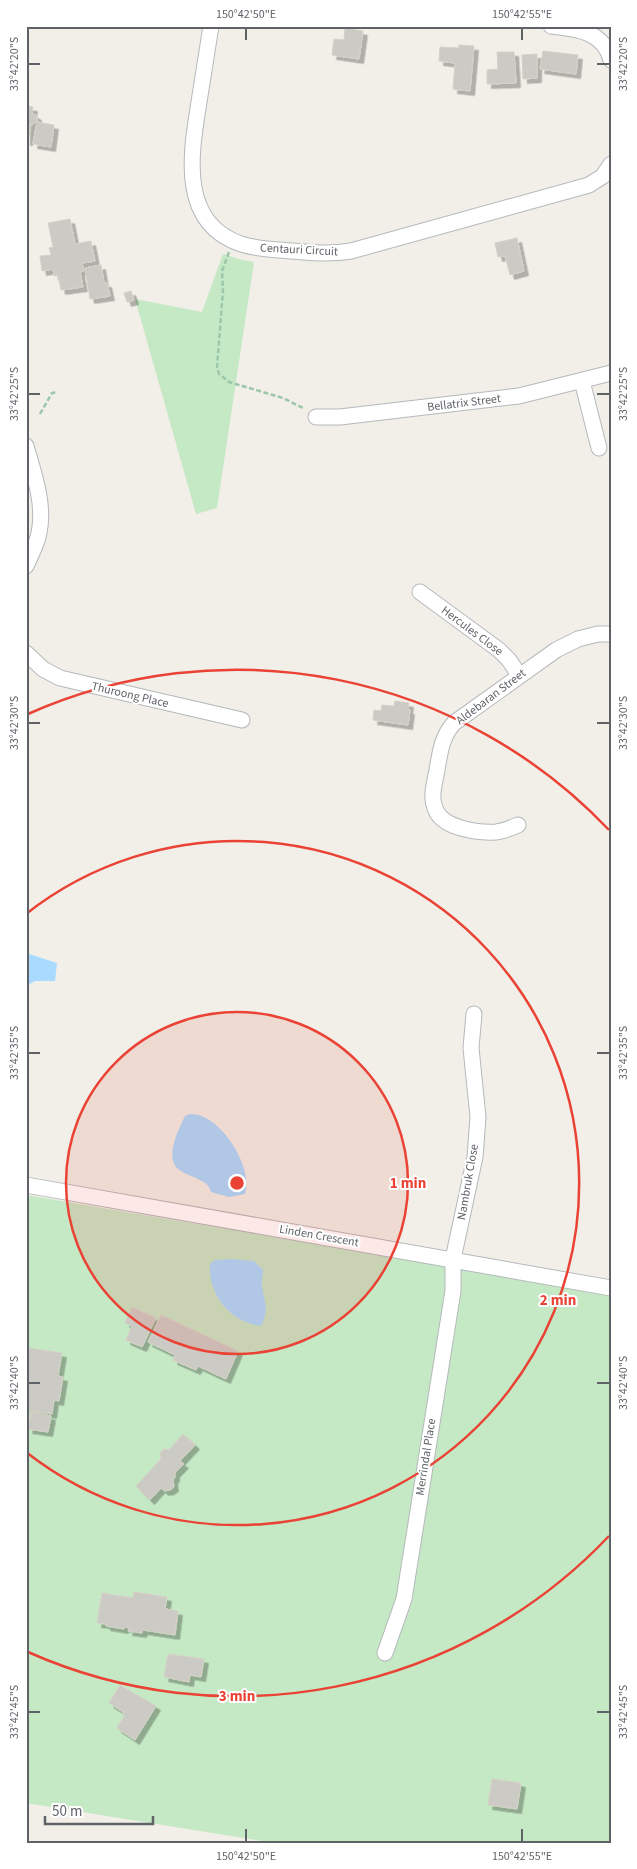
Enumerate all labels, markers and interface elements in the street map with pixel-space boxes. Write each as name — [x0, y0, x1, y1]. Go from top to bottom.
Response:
text: 150°42'50"E — [216, 6, 276, 23]
text: 150°42'55"E — [492, 6, 552, 23]
text: 33°42'20"S — [6, 37, 23, 91]
text: 33°42'20"S — [615, 37, 632, 91]
street label: Centauri Circuit — [260, 239, 338, 261]
text: 33°42'25"S — [6, 367, 23, 421]
text: 33°42'25"S — [615, 367, 632, 421]
street label: Bellatrix Street — [426, 390, 502, 416]
street label: Hercules Close — [437, 602, 507, 660]
street label: Aldebaran Street — [452, 665, 530, 729]
street label: Thuroong Place — [90, 678, 170, 712]
text: 33°42'30"S — [6, 696, 23, 750]
text: 33°42'30"S — [615, 696, 632, 750]
text: 33°42'35"S — [6, 1026, 23, 1080]
text: 33°42'35"S — [615, 1026, 632, 1080]
street label: Nambruk Close — [453, 1143, 483, 1221]
text: 1 min — [390, 1173, 426, 1194]
centre of rings — [228, 1174, 246, 1192]
street label: Linden Crescent — [278, 1221, 360, 1251]
text: 2 min — [540, 1290, 576, 1311]
text: 33°42'40"S — [6, 1356, 23, 1410]
text: 33°42'40"S — [615, 1356, 632, 1410]
street label: Merrindal Place — [412, 1417, 440, 1497]
text: 33°42'45"S — [6, 1685, 23, 1739]
text: 33°42'45"S — [615, 1685, 632, 1739]
text: 3 min — [219, 1686, 255, 1707]
scale bar — [45, 1794, 152, 1826]
text: 50 m — [52, 1801, 82, 1822]
text: 150°42'50"E — [216, 1848, 276, 1865]
text: 150°42'55"E — [492, 1848, 552, 1865]

